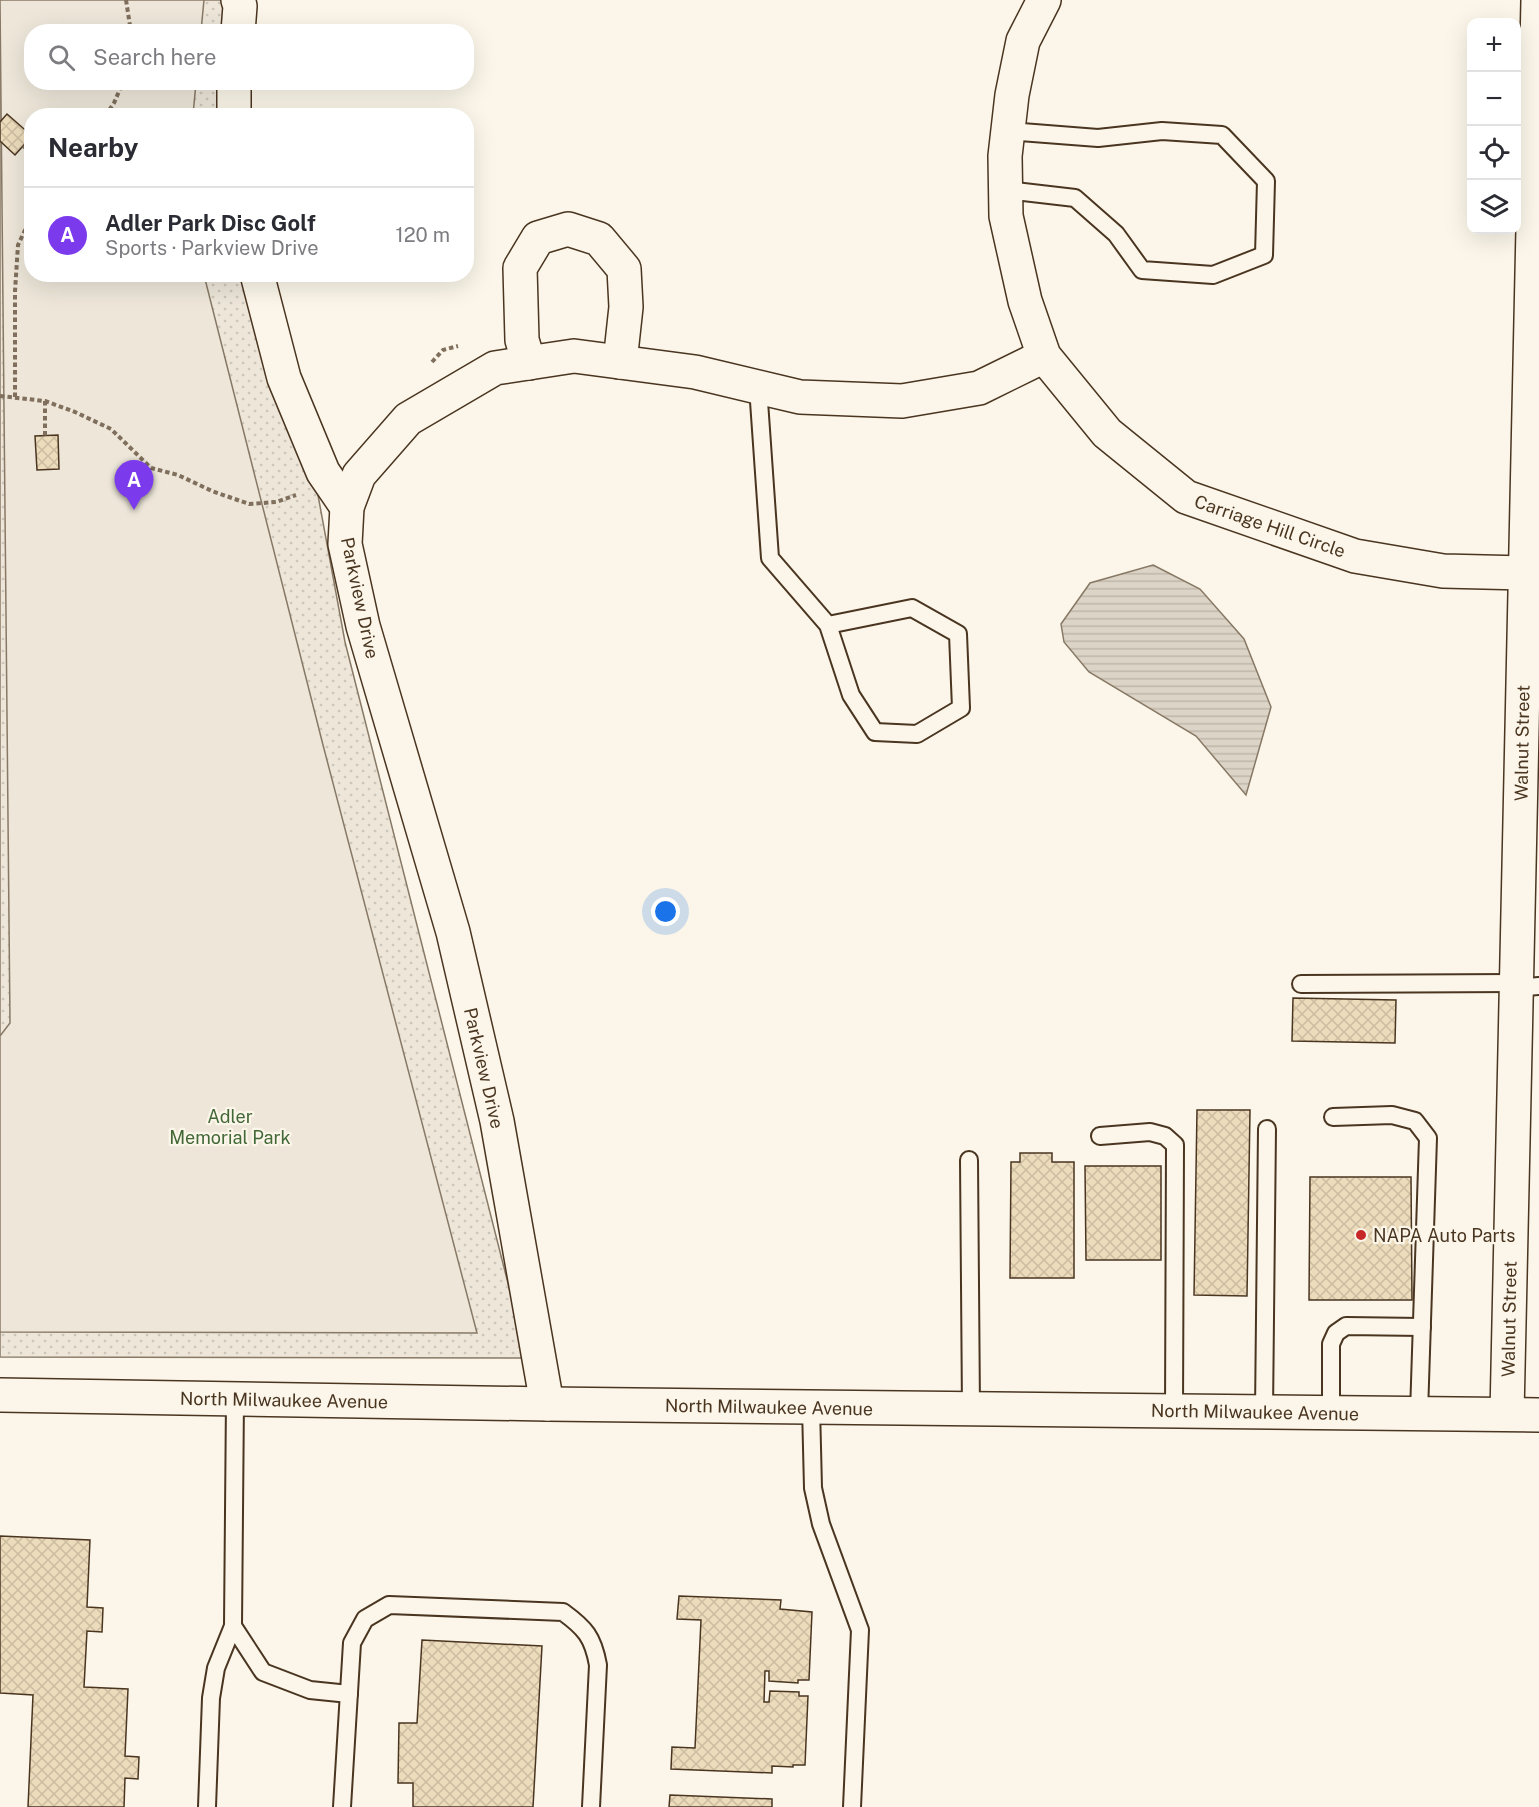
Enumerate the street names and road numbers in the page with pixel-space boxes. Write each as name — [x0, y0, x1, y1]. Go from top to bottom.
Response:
street label: Carriage Hill Circle — [1192, 490, 1348, 562]
street label: Parkview Drive — [337, 535, 383, 661]
street label: Walnut Street — [1510, 685, 1534, 801]
street label: Parkview Drive — [460, 1005, 508, 1131]
street label: Walnut Street — [1497, 1261, 1521, 1377]
street label: North Milwaukee Avenue — [180, 1388, 388, 1412]
street label: North Milwaukee Avenue — [665, 1395, 873, 1419]
street label: North Milwaukee Avenue — [1151, 1400, 1359, 1424]

